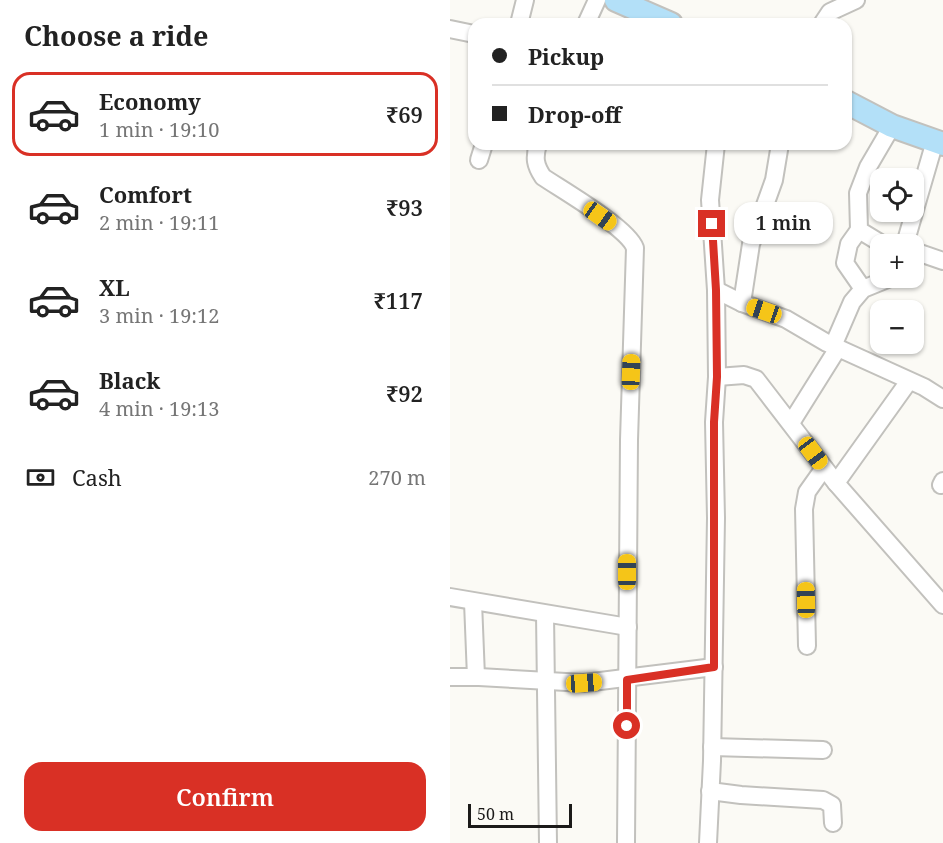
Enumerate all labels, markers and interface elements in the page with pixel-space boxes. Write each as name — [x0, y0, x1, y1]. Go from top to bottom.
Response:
text: Choose a ride — [24, 17, 209, 54]
text: Pickup — [528, 41, 604, 71]
text: Economy — [99, 86, 201, 116]
icon: car — [27, 87, 81, 141]
text: ₹69 — [386, 99, 423, 129]
text: Drop-off — [528, 99, 621, 129]
text: 1 min · 19:10 — [99, 116, 219, 143]
map controls — [870, 168, 924, 354]
button: locate — [870, 168, 924, 222]
text: Comfort — [99, 179, 192, 209]
icon: car — [27, 180, 81, 234]
text: ₹93 — [386, 192, 423, 222]
car — [580, 198, 620, 234]
callout: 1 min — [733, 203, 832, 245]
text: 2 min · 19:11 — [99, 209, 219, 236]
text: 1 min — [756, 209, 811, 236]
route end — [698, 210, 725, 237]
button: + — [870, 234, 924, 288]
text: XL — [99, 272, 130, 302]
icon: car — [27, 273, 81, 327]
text: ₹117 — [374, 285, 423, 315]
car — [744, 297, 784, 325]
button: − — [870, 300, 924, 354]
text: 3 min · 19:12 — [99, 302, 219, 329]
car — [621, 354, 641, 390]
text: Black — [99, 365, 160, 395]
icon: car — [27, 366, 81, 420]
text: ₹92 — [386, 378, 423, 408]
text: 4 min · 19:13 — [99, 395, 219, 422]
car — [795, 433, 831, 473]
icon: cash — [24, 461, 57, 494]
text: Cash — [72, 462, 122, 492]
text: 270 m — [368, 464, 426, 491]
car — [618, 554, 636, 590]
car — [797, 582, 815, 618]
car — [565, 673, 603, 693]
route start — [613, 712, 640, 739]
button: Confirm — [24, 762, 426, 831]
scale bar — [468, 801, 572, 828]
text: 50 m — [477, 803, 514, 825]

